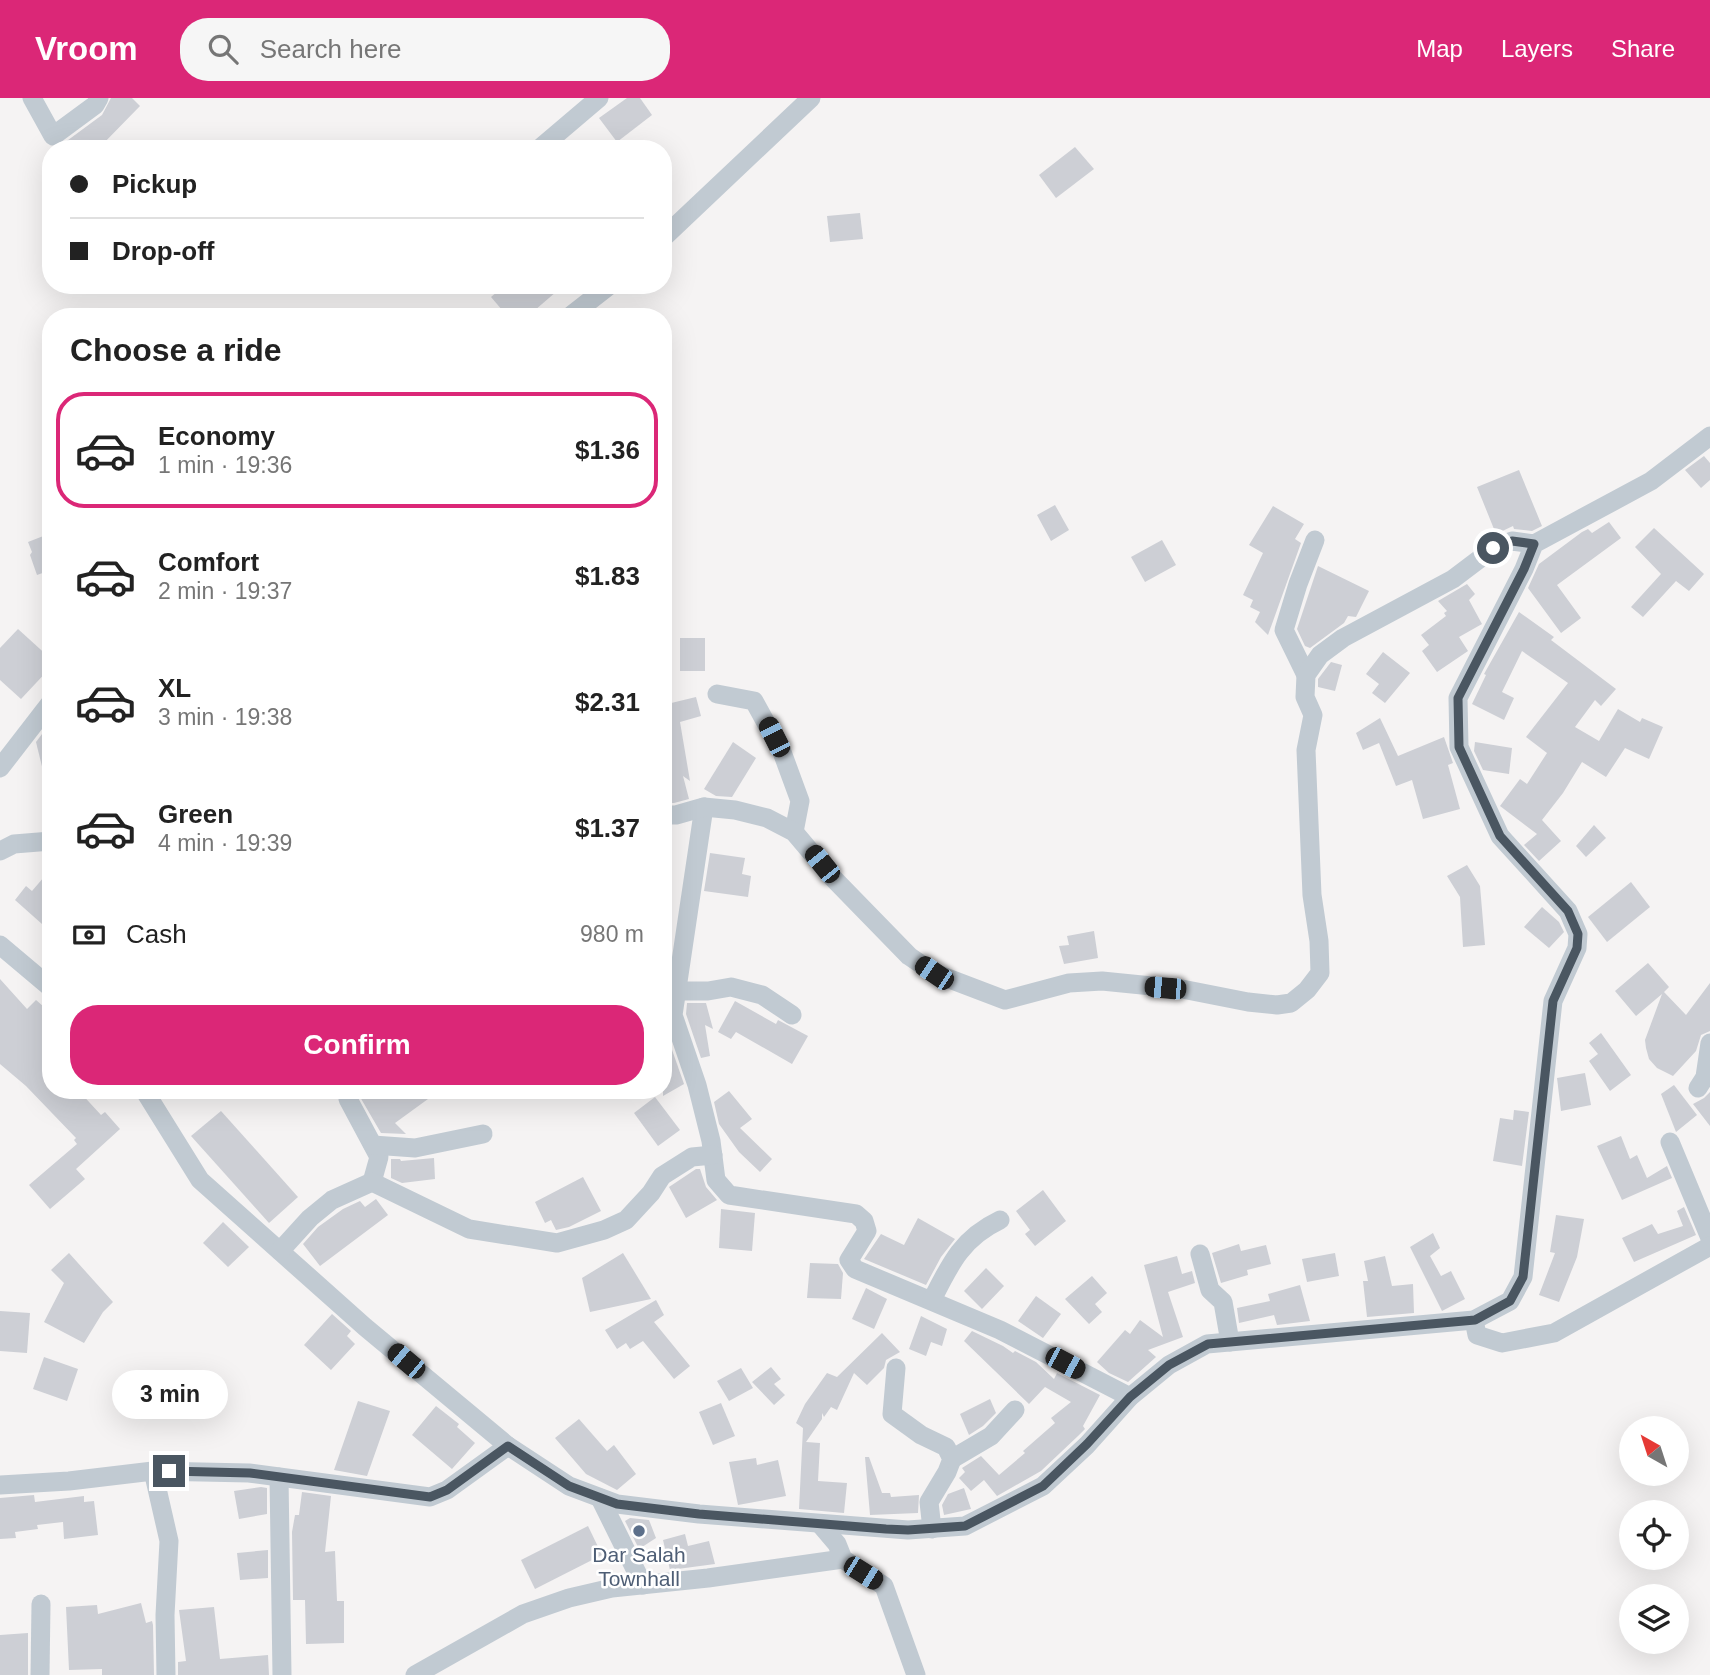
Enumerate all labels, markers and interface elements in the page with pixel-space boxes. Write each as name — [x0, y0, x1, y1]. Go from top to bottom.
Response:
search box — [180, 18, 670, 81]
text: Vroom — [35, 30, 138, 67]
icon: search — [204, 30, 242, 68]
text: Search here — [260, 34, 401, 64]
text: Map — [1416, 35, 1463, 62]
text: Layers — [1501, 35, 1573, 62]
text: Share — [1611, 35, 1675, 62]
text: Pickup — [112, 169, 197, 199]
text: Drop-off — [112, 236, 215, 266]
text: Choose a ride — [70, 332, 282, 368]
icon: car — [74, 419, 137, 482]
text: Economy — [158, 421, 275, 451]
text: $1.36 — [575, 435, 640, 465]
text: 1 min · 19:36 — [158, 452, 292, 478]
route start — [1477, 532, 1509, 564]
icon: car — [74, 545, 137, 608]
text: Comfort — [158, 547, 259, 577]
text: $1.83 — [575, 561, 640, 591]
text: 2 min · 19:37 — [158, 578, 292, 604]
icon: car — [74, 671, 137, 734]
text: XL — [158, 673, 191, 703]
text: $2.31 — [575, 687, 640, 717]
text: 3 min · 19:38 — [158, 704, 292, 730]
car — [756, 714, 793, 760]
icon: car — [74, 797, 137, 860]
text: Green — [158, 799, 233, 829]
text: $1.37 — [575, 813, 640, 843]
text: 4 min · 19:39 — [158, 830, 292, 856]
car — [801, 841, 844, 887]
icon: cash — [70, 916, 108, 954]
text: Cash — [126, 919, 187, 949]
text: 980 m — [580, 921, 644, 947]
car — [911, 953, 958, 993]
car — [1144, 976, 1187, 1000]
button: Confirm — [70, 1005, 644, 1085]
car — [384, 1339, 429, 1383]
car — [1042, 1344, 1089, 1382]
callout: 3 min — [111, 1370, 227, 1418]
text: 3 min — [140, 1381, 200, 1407]
north arrow — [1619, 1416, 1689, 1486]
map controls — [1619, 1416, 1689, 1654]
route end — [153, 1455, 185, 1487]
button: locate — [1619, 1500, 1689, 1570]
marker: Dar Salah Townhall — [631, 1523, 647, 1539]
place label: Dar Salah Townhall — [592, 1543, 686, 1590]
car — [840, 1553, 887, 1593]
button: layers — [1619, 1584, 1689, 1654]

